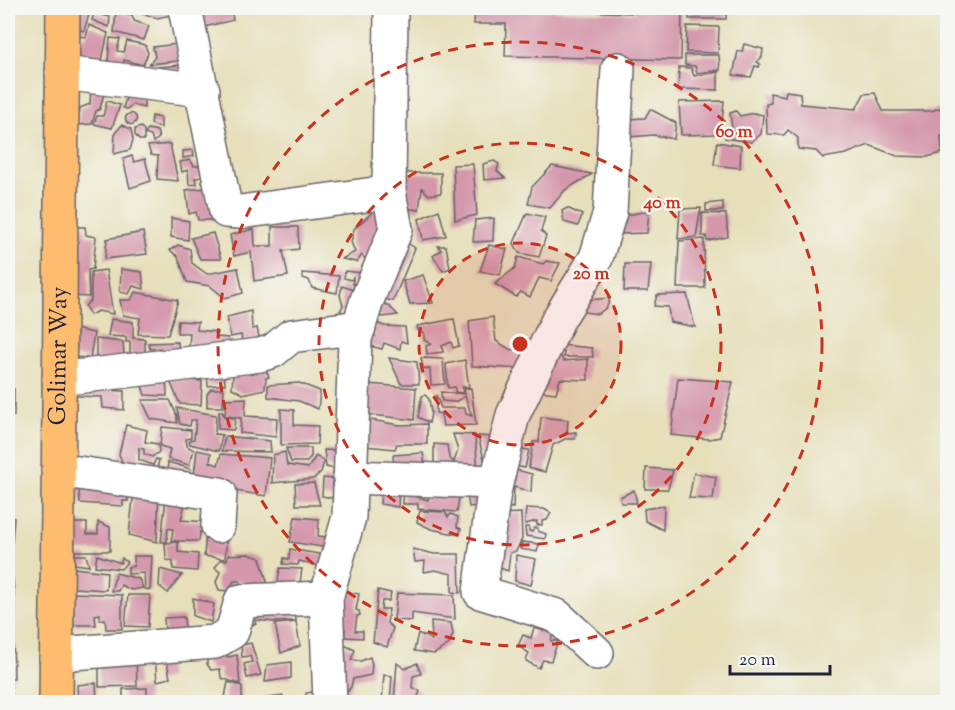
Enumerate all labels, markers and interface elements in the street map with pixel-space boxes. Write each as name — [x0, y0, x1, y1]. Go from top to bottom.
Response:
text: 60 m — [715, 120, 753, 146]
text: 40 m — [642, 191, 681, 217]
text: 20 m — [573, 262, 609, 288]
street label: Golimar Way — [42, 286, 77, 426]
centre of rings — [510, 334, 530, 354]
scale bar — [730, 638, 830, 676]
text: 20 m — [739, 648, 776, 674]

